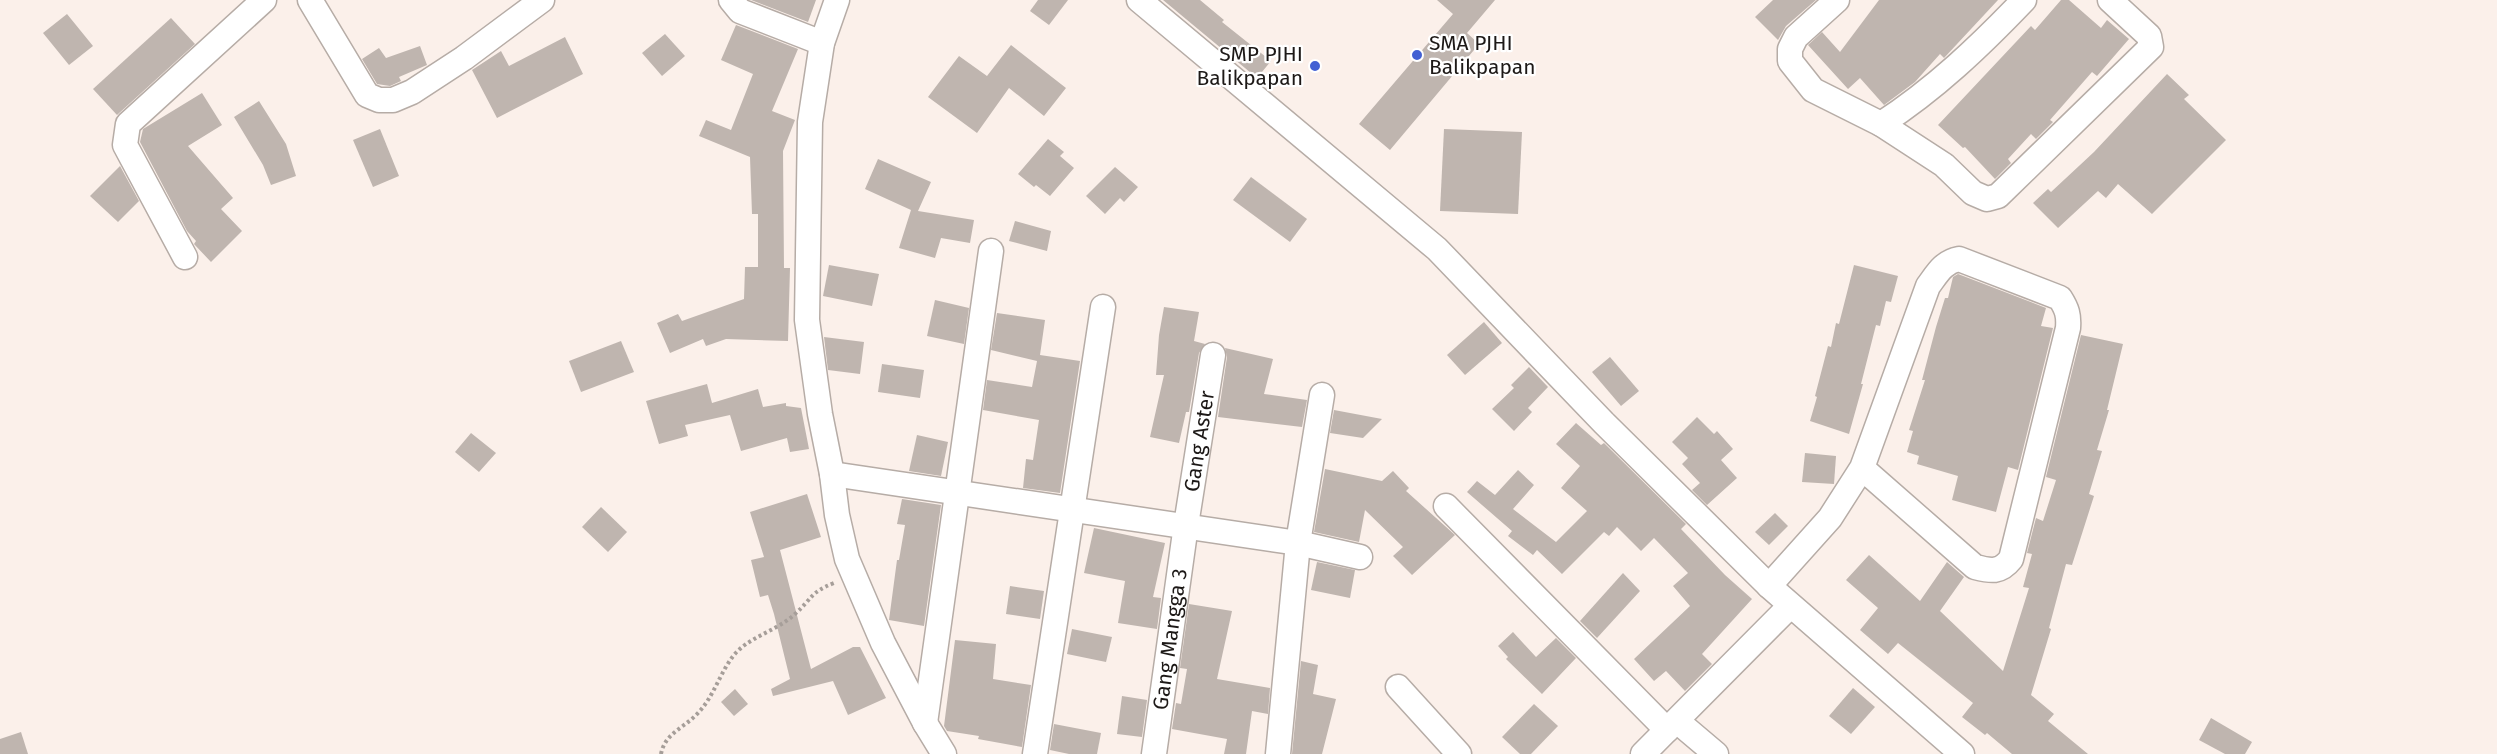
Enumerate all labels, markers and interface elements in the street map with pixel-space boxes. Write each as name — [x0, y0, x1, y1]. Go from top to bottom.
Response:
place label: SMA PJHI Balikpapan — [1429, 30, 1536, 80]
place label: SMP PJHI Balikpapan — [1197, 41, 1303, 91]
marker: SMA PJHI Balikpapan — [1410, 48, 1424, 62]
marker: SMP PJHI Balikpapan — [1308, 59, 1322, 73]
street label: Gang Aster — [1178, 389, 1220, 494]
street label: Gang Mangga 3 — [1147, 567, 1193, 712]

